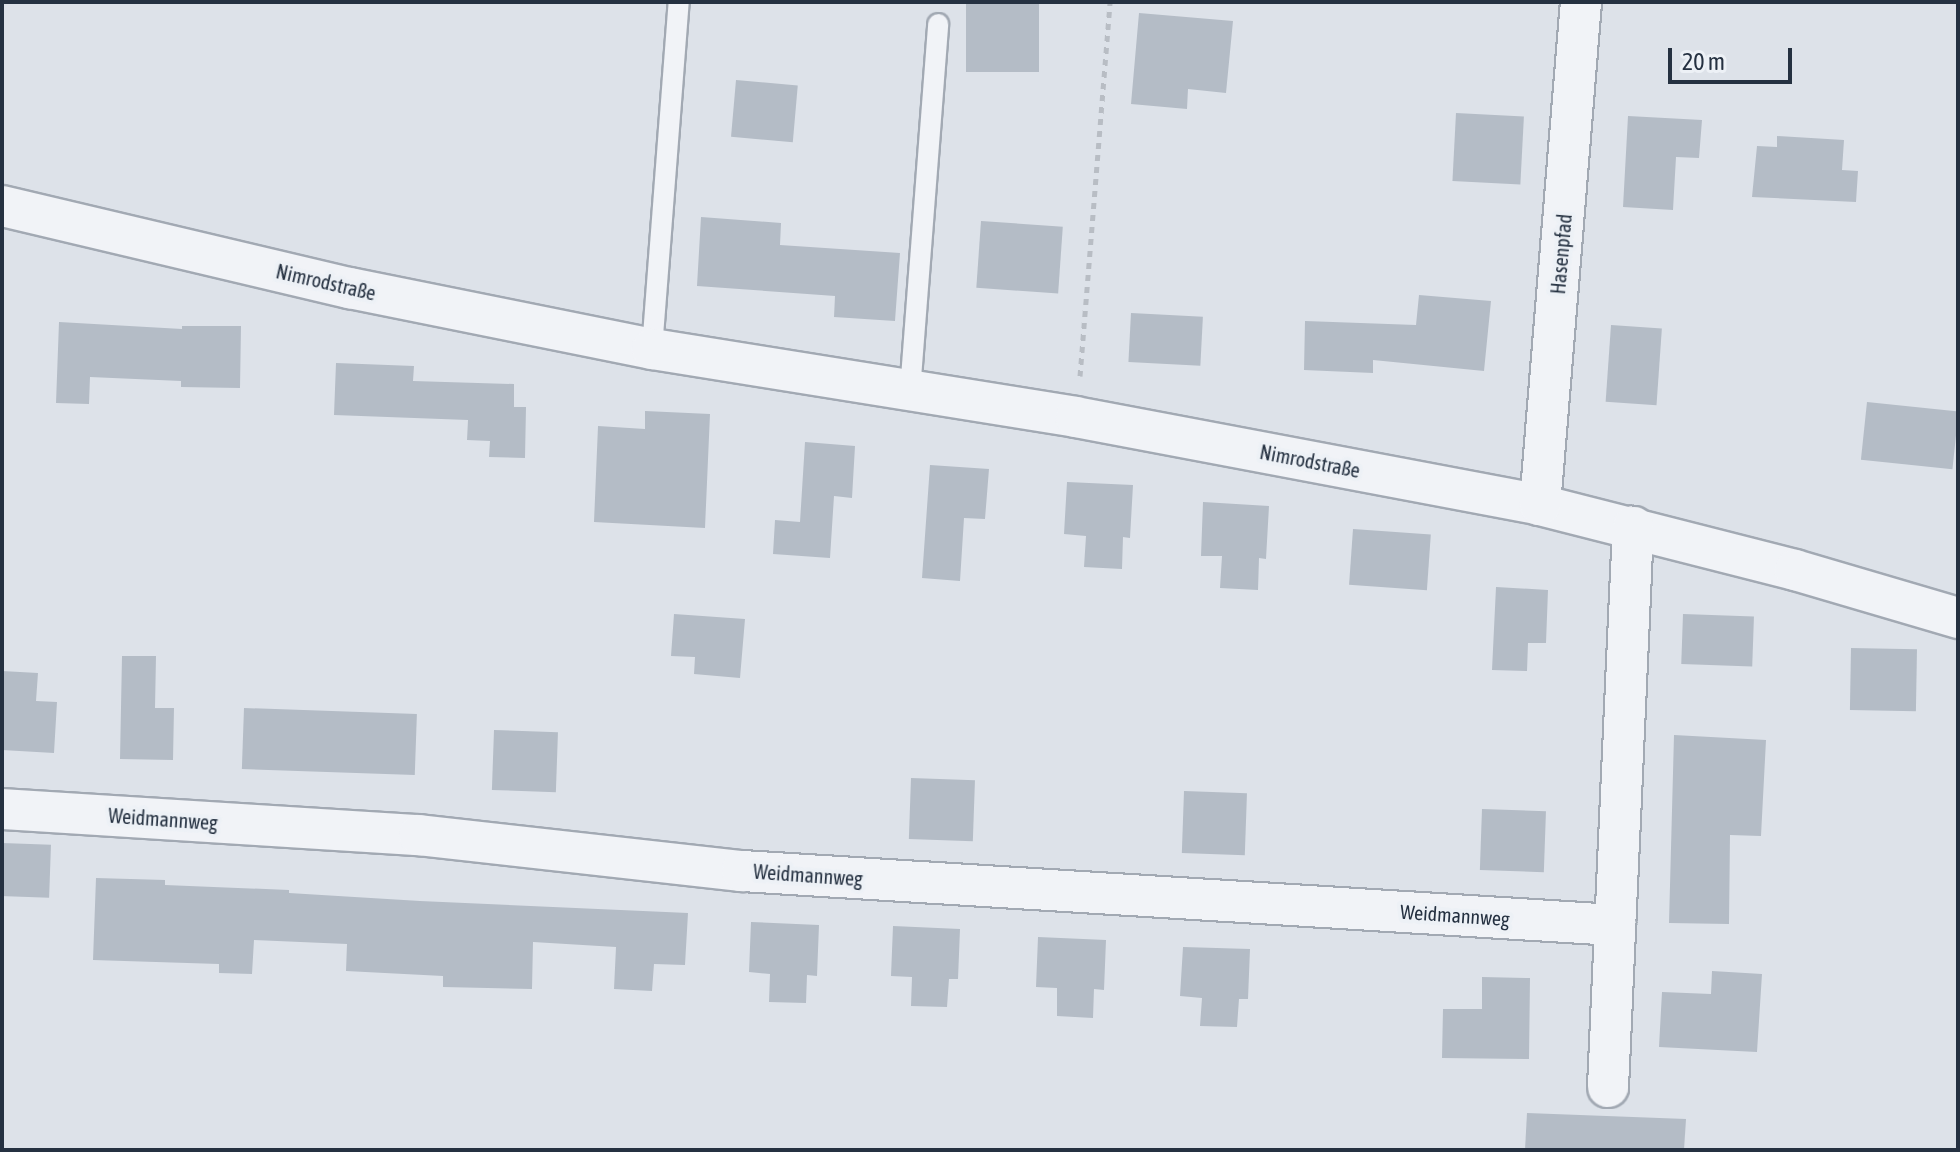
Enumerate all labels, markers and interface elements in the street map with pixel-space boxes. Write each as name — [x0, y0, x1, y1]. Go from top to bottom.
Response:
scale bar — [1672, 32, 1796, 82]
text: 20 m — [1682, 48, 1725, 75]
street label: Hasenpfad — [1546, 213, 1576, 295]
street label: Nimrodstraße — [274, 259, 378, 305]
street label: Nimrodstraße — [1258, 440, 1362, 482]
street label: Weidmannweg — [108, 803, 218, 835]
street label: Weidmannweg — [753, 859, 863, 891]
street label: Weidmannweg — [1400, 899, 1510, 931]

